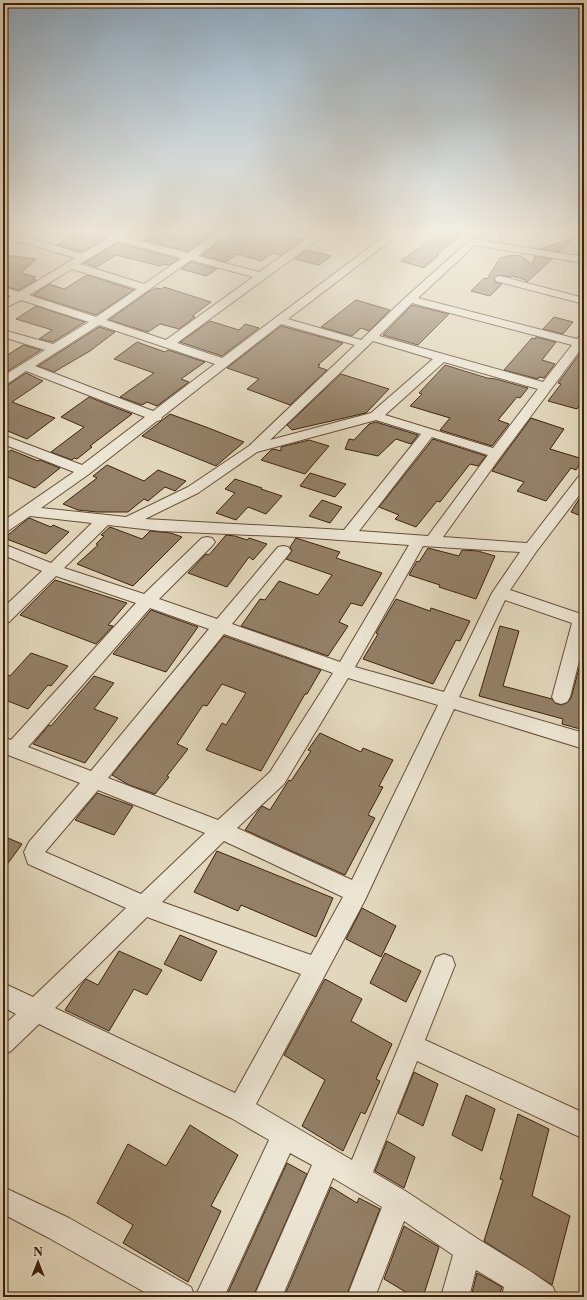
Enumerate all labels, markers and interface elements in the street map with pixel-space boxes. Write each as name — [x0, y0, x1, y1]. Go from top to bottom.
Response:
north arrow — [18, 1242, 58, 1282]
text: N — [33, 1245, 43, 1259]

